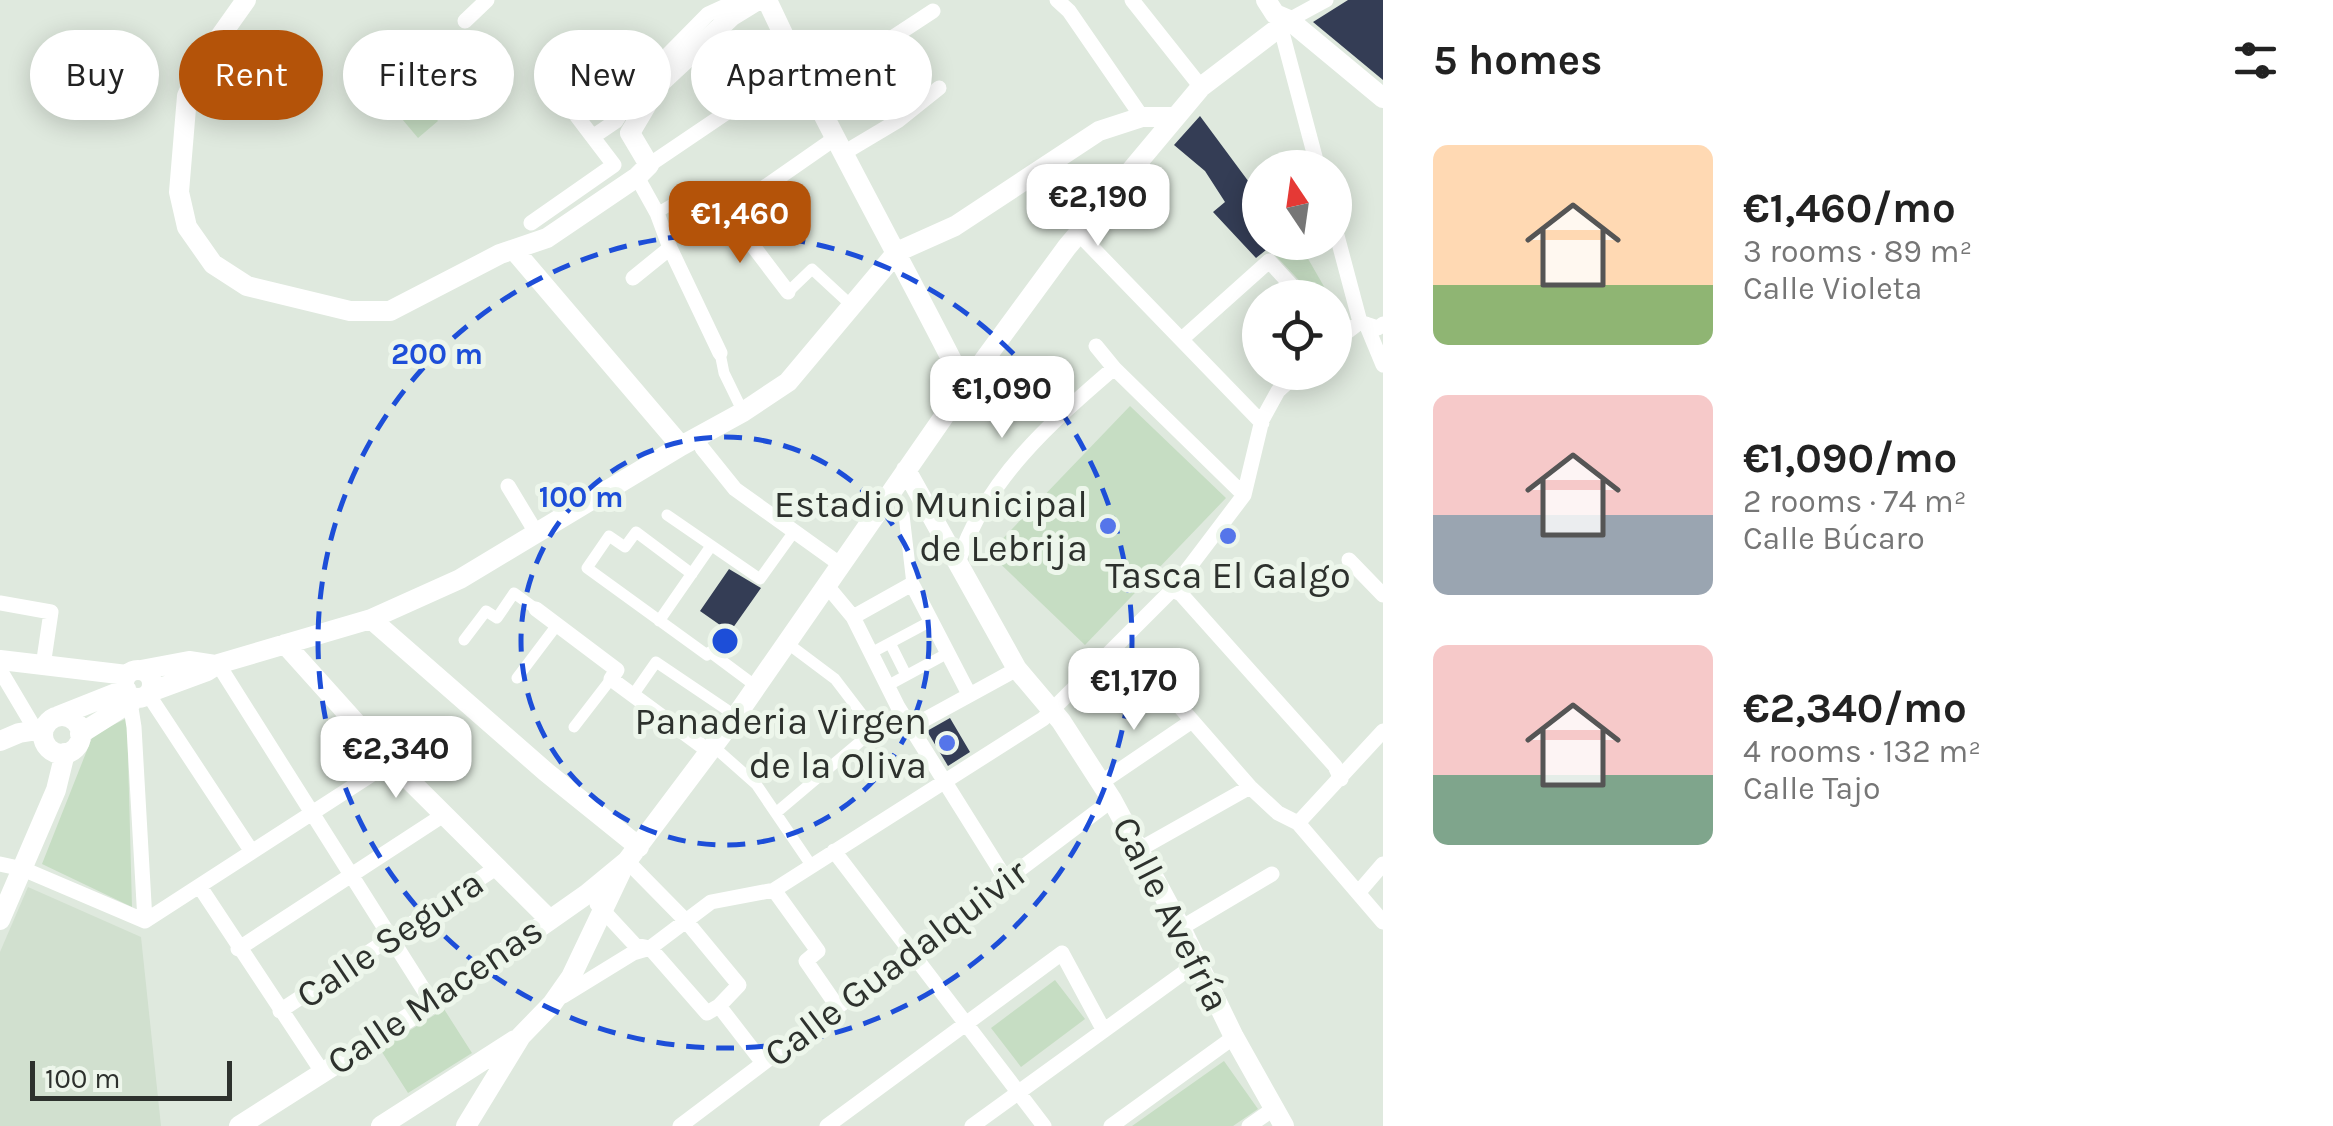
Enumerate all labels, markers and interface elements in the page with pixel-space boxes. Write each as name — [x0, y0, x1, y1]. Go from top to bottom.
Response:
chip: Buy — [30, 30, 159, 120]
chip: Rent — [179, 30, 323, 120]
chip: Filters — [343, 30, 514, 120]
chip: New — [534, 30, 671, 120]
chip: Apartment — [691, 30, 932, 120]
icon: filters — [2228, 33, 2283, 88]
text: 5 homes — [1433, 35, 1602, 85]
north arrow — [1242, 150, 1352, 260]
map controls — [1242, 150, 1352, 390]
pin: €2,190 — [1017, 164, 1179, 249]
text: €2,190 — [1049, 178, 1147, 215]
pin: €1,460 — [659, 181, 821, 266]
text: €1,460/mo — [1743, 183, 1956, 233]
icon: home — [1513, 185, 1633, 305]
text: €1,460 — [691, 195, 789, 232]
text: 3 rooms · 89 m² — [1743, 233, 1972, 270]
text: Calle Violeta — [1743, 270, 1922, 307]
button: locate — [1242, 280, 1352, 390]
text: 200 m — [391, 336, 483, 372]
pin: €1,090 — [921, 356, 1083, 441]
text: €1,090 — [952, 370, 1052, 407]
text: €1,090/mo — [1743, 433, 1957, 483]
icon: home — [1513, 435, 1633, 555]
text: 100 m — [539, 479, 623, 515]
place label: Estadio Municipal de Lebrija — [774, 482, 1088, 571]
text: 2 rooms · 74 m² — [1743, 483, 1967, 520]
marker: Estadio Municipal de Lebrija — [1097, 515, 1119, 537]
text: Calle Búcaro — [1743, 520, 1925, 557]
marker: Tasca El Galgo — [1217, 525, 1239, 547]
place label: Tasca El Galgo — [1105, 553, 1351, 598]
centre of rings — [707, 623, 743, 659]
pin: €1,170 — [1053, 648, 1215, 733]
text: €1,170 — [1090, 662, 1178, 699]
text: €2,340/mo — [1743, 683, 1967, 733]
icon: home — [1513, 685, 1633, 805]
place label: Panaderia Virgen de la Oliva — [634, 699, 927, 788]
pin: €2,340 — [315, 716, 477, 801]
text: €2,340 — [343, 730, 449, 767]
marker: Panaderia Virgen de la Oliva — [936, 732, 958, 754]
text: 4 rooms · 132 m² — [1743, 733, 1981, 770]
text: Calle Tajo — [1743, 770, 1881, 807]
street label: Calle Avefría — [1103, 809, 1239, 1019]
street label: Calle Guadalquivir — [756, 849, 1036, 1076]
street label: Calle Segura — [288, 860, 492, 1018]
street label: Calle Macenas — [319, 907, 551, 1085]
scale bar — [30, 1056, 232, 1100]
text: 100 m — [45, 1062, 120, 1095]

